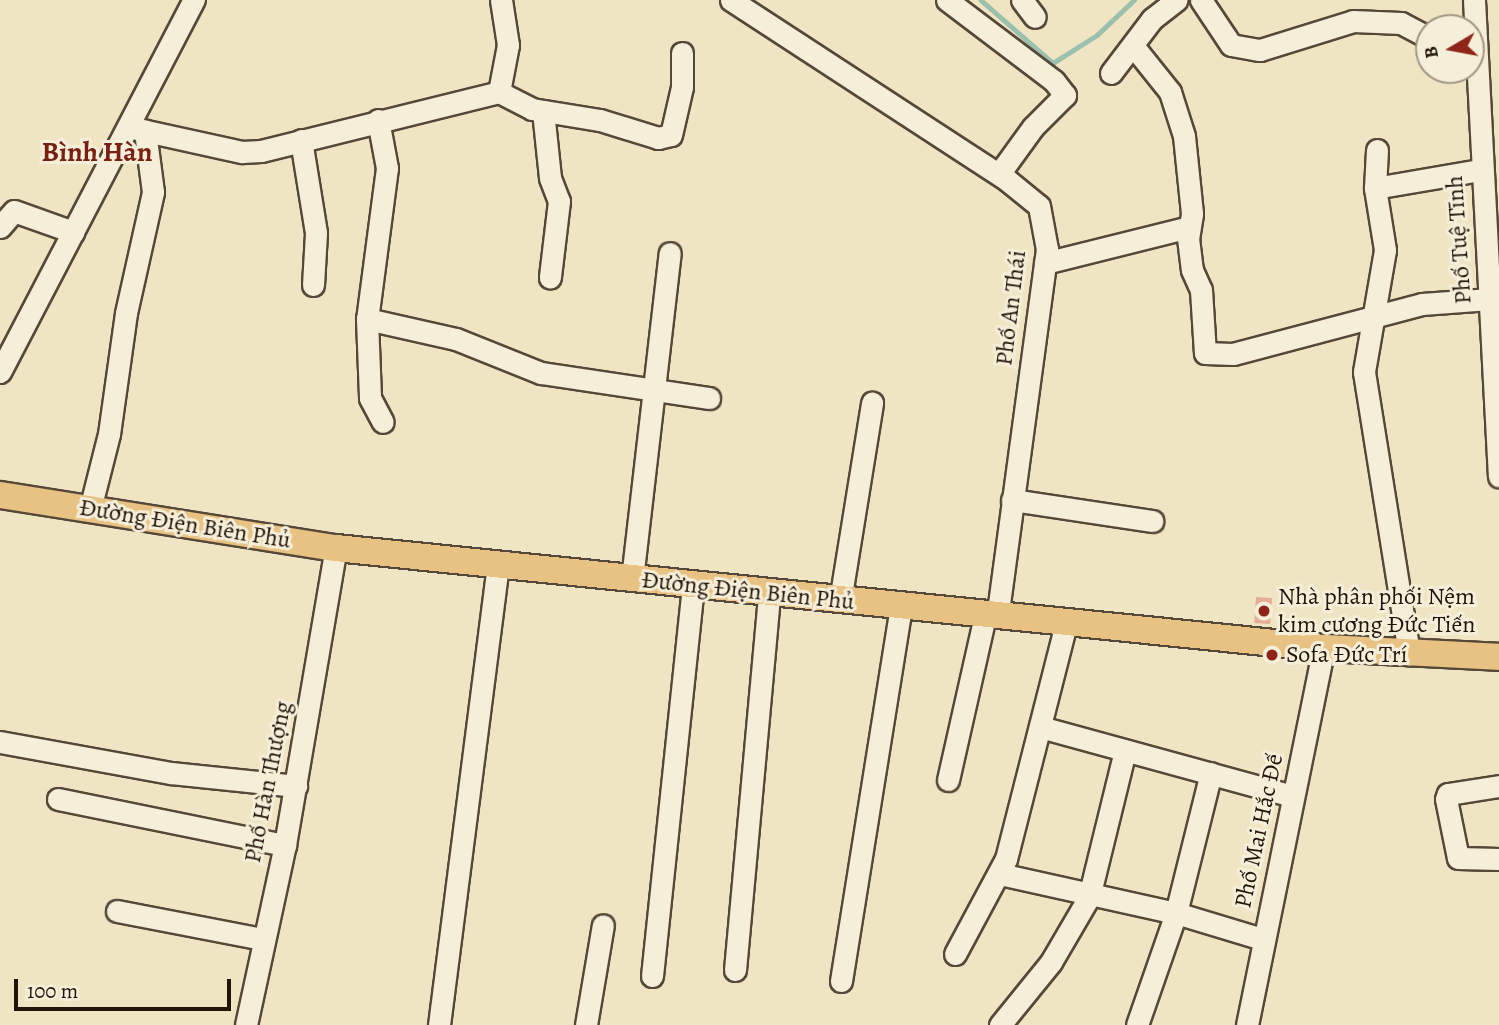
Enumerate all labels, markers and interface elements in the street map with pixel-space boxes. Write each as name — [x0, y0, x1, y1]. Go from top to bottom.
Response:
north arrow — [1415, 14, 1485, 84]
text: B — [1417, 44, 1445, 60]
district label: Bình Hàn — [41, 135, 153, 169]
street label: Phố Tuệ Tĩnh — [1440, 175, 1478, 305]
street label: Phố An Thái — [990, 249, 1032, 367]
street label: Đường Điện Biên Phủ — [77, 493, 293, 555]
street label: Đường Điện Biên Phủ — [640, 566, 856, 616]
place label: Nhà phân phối Nệm kim cương Đức Tiến — [1278, 583, 1475, 639]
marker: Nhà phân phối Nệm kim cương Đức Tiến — [1256, 603, 1272, 619]
place label: Sofa Đức Trí — [1286, 641, 1407, 669]
marker: Sofa Đức Trí — [1264, 647, 1280, 663]
street label: Phố Hàn Thượng — [238, 699, 298, 865]
street label: Phố Mai Hắc Đế — [1229, 751, 1289, 911]
scale bar — [18, 965, 234, 1009]
text: 100 m — [27, 977, 78, 1005]

